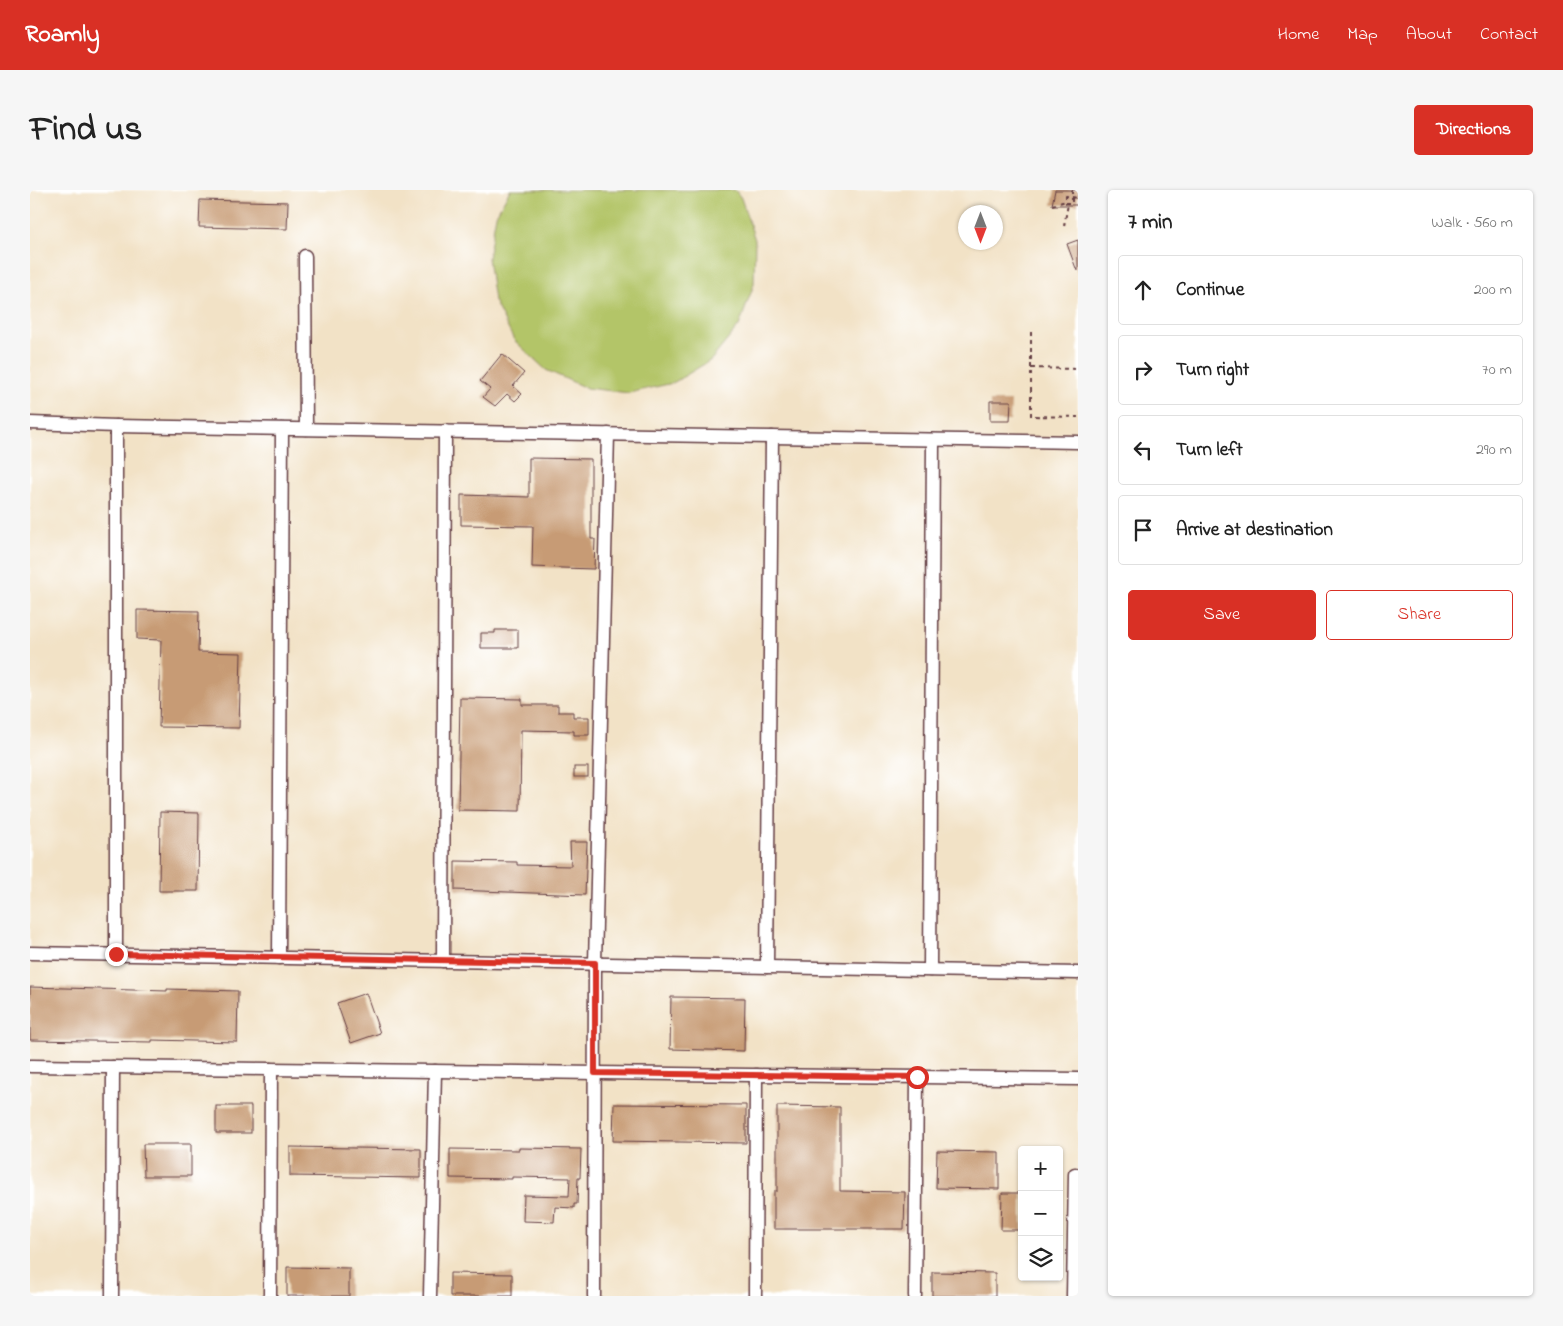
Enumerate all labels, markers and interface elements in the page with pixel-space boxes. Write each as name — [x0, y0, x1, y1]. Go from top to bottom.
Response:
text: Roamly — [25, 18, 100, 53]
text: Home — [1278, 22, 1319, 48]
text: Map — [1347, 22, 1378, 48]
text: About — [1406, 22, 1452, 48]
text: Contact — [1480, 22, 1538, 48]
text: Find us — [30, 105, 142, 156]
button: Directions — [1414, 105, 1533, 155]
north arrow — [958, 205, 1003, 250]
text: 7 min — [1128, 208, 1172, 238]
text: Walk · 560 m — [1431, 211, 1513, 235]
icon: ahead — [1129, 276, 1157, 304]
text: Continue — [1176, 277, 1244, 304]
text: 200 m — [1474, 278, 1512, 302]
icon: right — [1129, 356, 1157, 384]
text: Turn right — [1176, 357, 1249, 384]
text: 70 m — [1482, 358, 1512, 382]
icon: left — [1129, 436, 1157, 464]
text: Turn left — [1176, 437, 1243, 464]
text: 290 m — [1476, 438, 1512, 462]
icon: arrive — [1129, 516, 1157, 544]
text: Arrive at destination — [1176, 517, 1333, 544]
button: Save — [1128, 590, 1316, 640]
button: Share — [1326, 590, 1513, 640]
route end — [105, 943, 128, 966]
route start — [906, 1066, 929, 1089]
map controls — [1018, 1146, 1063, 1281]
button: + — [1018, 1146, 1063, 1191]
button: − — [1018, 1191, 1063, 1236]
button: layers — [1018, 1236, 1063, 1281]

